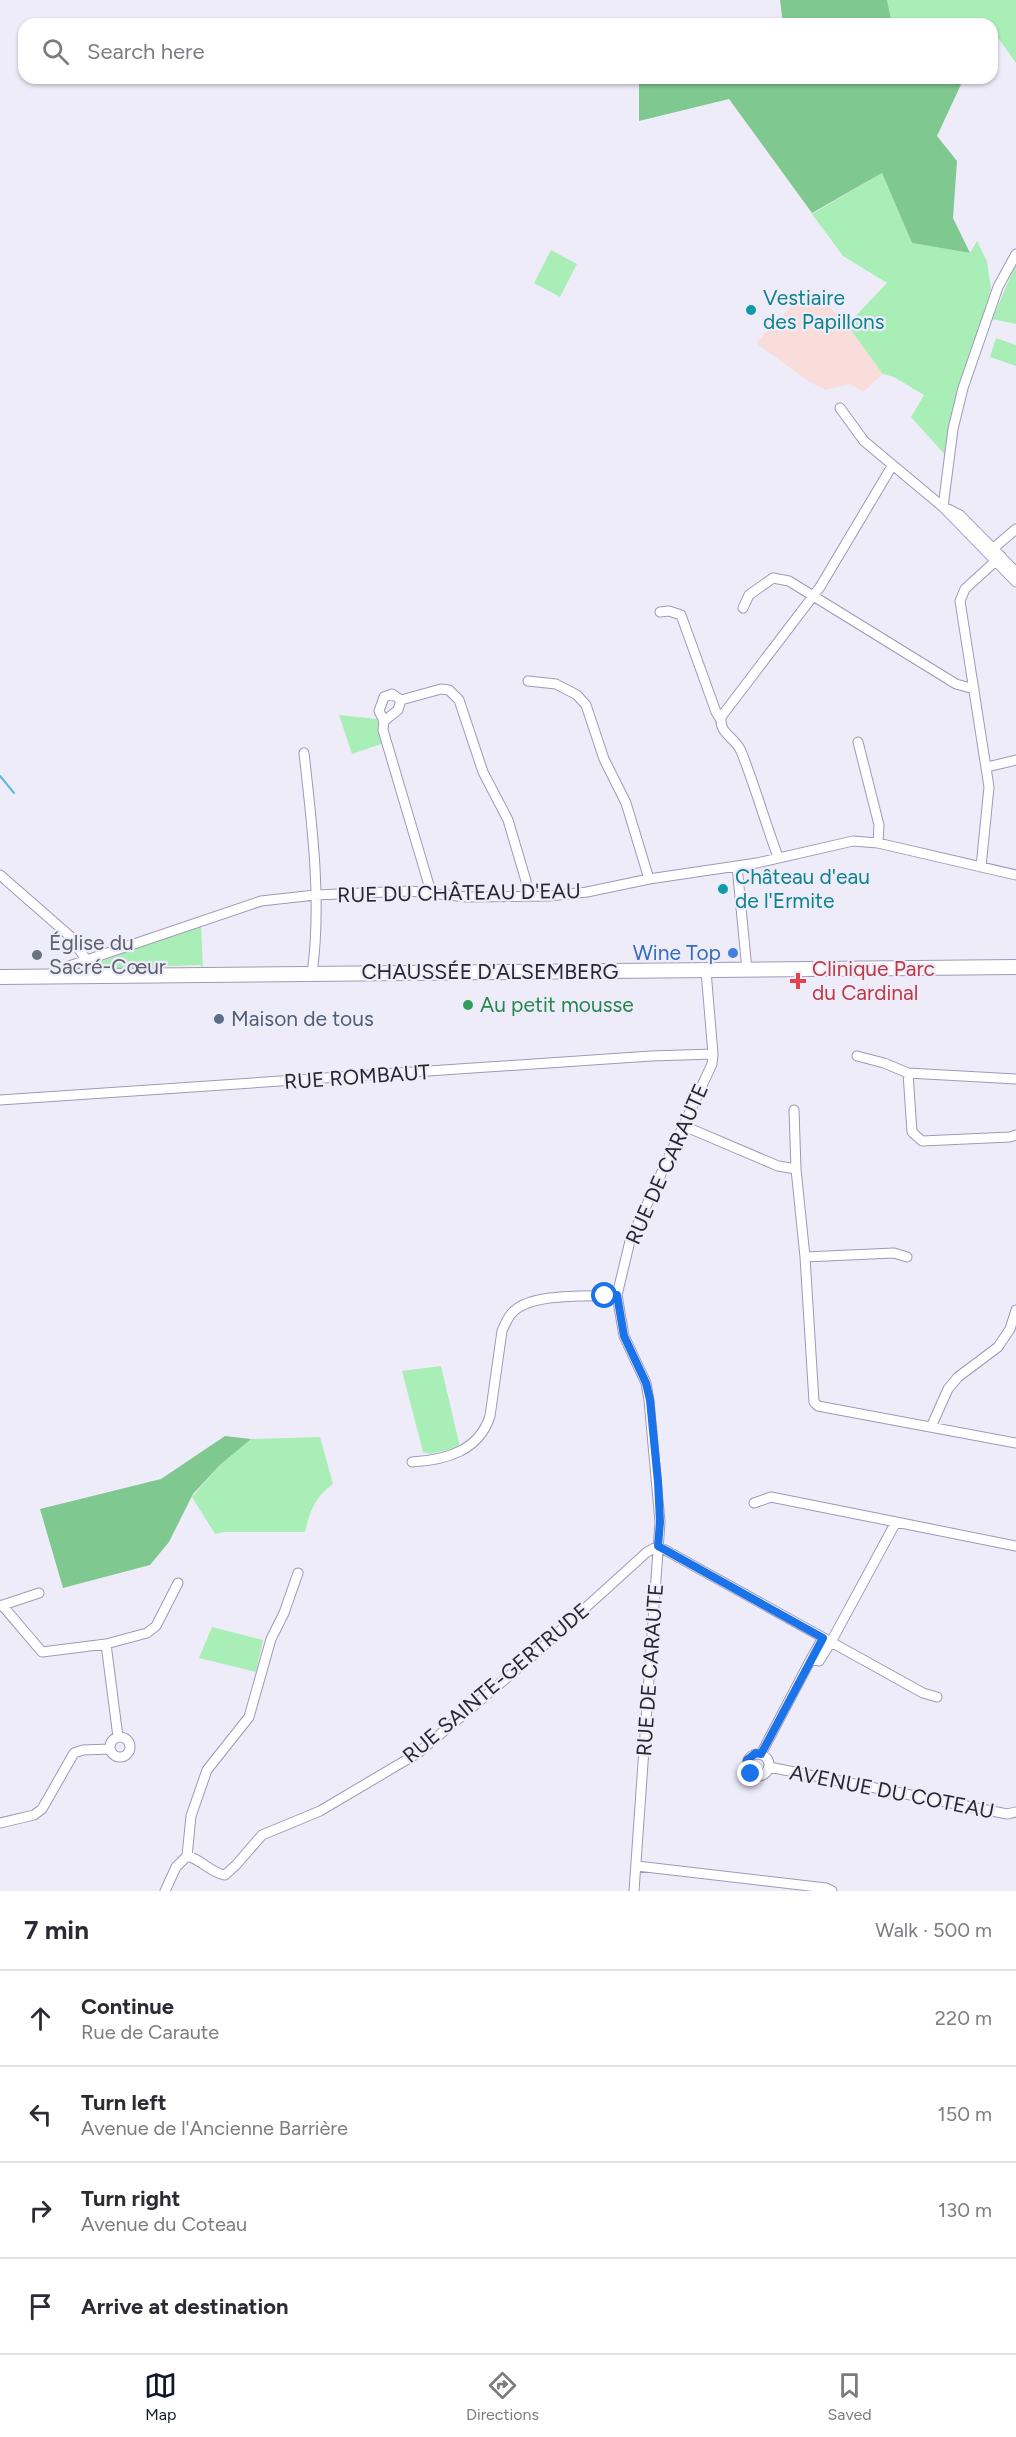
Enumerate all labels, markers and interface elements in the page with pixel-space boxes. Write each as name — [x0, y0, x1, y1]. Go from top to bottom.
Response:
search box — [18, 18, 998, 84]
icon: search — [39, 35, 72, 68]
text: Search here — [87, 38, 205, 65]
place label: Vestiaire des Papillons — [763, 285, 885, 334]
marker: Vestiaire des Papillons — [744, 303, 758, 317]
place label: Château d'eau de l'Ermite — [735, 864, 870, 913]
street label: RUE DU CHÂTEAU D'EAU — [337, 878, 581, 907]
marker: Château d'eau de l'Ermite — [716, 882, 730, 896]
place label: Église du Sacré-Cœur — [49, 930, 166, 979]
place label: Wine Top — [633, 940, 721, 965]
marker: Wine Top — [726, 946, 740, 960]
marker: Église du Sacré-Cœur — [30, 948, 44, 962]
place label: Clinique Parc du Cardinal — [812, 956, 935, 1005]
street label: CHAUSSÉE D'ALSEMBERG — [361, 959, 619, 984]
marker: Clinique Parc du Cardinal — [789, 972, 807, 990]
place label: Au petit mousse — [480, 992, 634, 1017]
marker: Au petit mousse — [461, 998, 475, 1012]
place label: Maison de tous — [231, 1006, 374, 1031]
marker: Maison de tous — [212, 1012, 226, 1026]
street label: RUE ROMBAUT — [283, 1059, 431, 1094]
street label: RUE DE CARAUTE — [620, 1080, 713, 1248]
route start — [591, 1282, 617, 1308]
street label: RUE DE CARAUTE — [631, 1583, 668, 1757]
street label: RUE SAINTE-GERTRUDE — [397, 1597, 594, 1768]
street label: AVENUE DU COTEAU — [788, 1759, 996, 1824]
route end — [737, 1760, 763, 1786]
text: 7 min — [24, 1914, 89, 1946]
text: Walk · 500 m — [875, 1918, 992, 1942]
text: Continue — [81, 1993, 174, 2020]
icon: ahead — [24, 2002, 57, 2035]
text: 220 m — [935, 2006, 992, 2030]
text: Rue de Caraute — [81, 2020, 219, 2044]
text: Turn left — [81, 2089, 167, 2116]
icon: left — [24, 2098, 57, 2131]
text: 150 m — [937, 2102, 992, 2126]
text: Avenue de l'Ancienne Barrière — [81, 2116, 348, 2140]
text: Turn right — [81, 2185, 180, 2212]
icon: right — [24, 2194, 57, 2227]
text: 130 m — [938, 2198, 992, 2222]
text: Avenue du Coteau — [81, 2212, 247, 2236]
icon: arrive — [24, 2290, 57, 2323]
text: Arrive at destination — [81, 2293, 289, 2320]
tab: Map — [144, 2369, 177, 2424]
tab: Directions — [466, 2369, 539, 2424]
tab: Saved — [828, 2369, 872, 2424]

